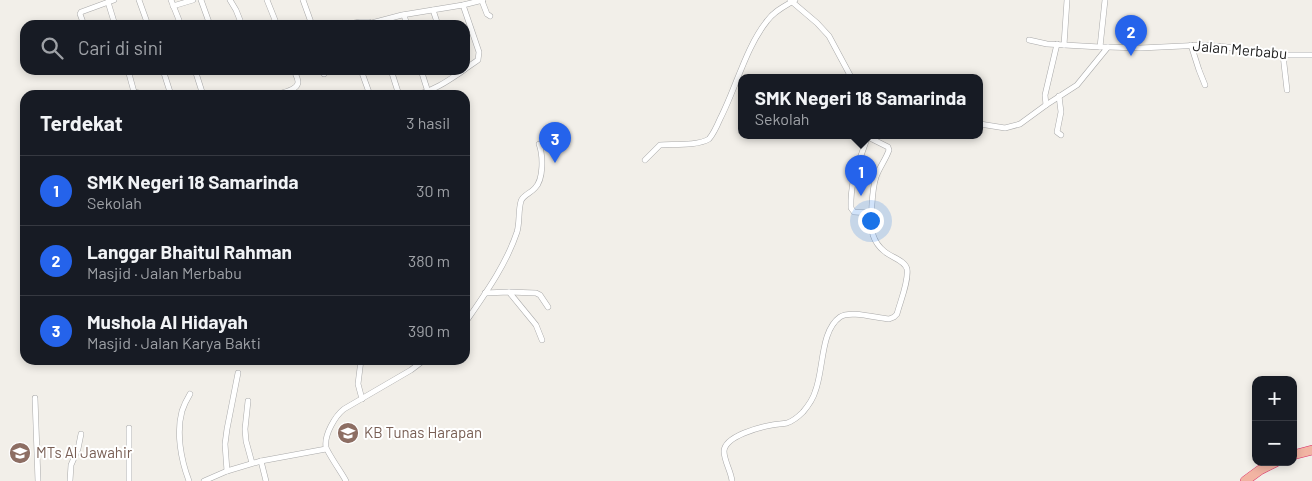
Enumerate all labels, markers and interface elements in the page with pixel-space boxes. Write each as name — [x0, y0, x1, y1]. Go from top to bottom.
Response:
pin: 2 — [1115, 15, 1147, 56]
search box — [20, 20, 470, 75]
icon: search — [38, 34, 66, 62]
text: Cari di sini — [78, 36, 163, 59]
street label: Jalan Merbabu — [1192, 36, 1288, 62]
popup — [738, 74, 983, 139]
text: SMK Negeri 18 Samarinda — [755, 86, 966, 109]
text: Sekolah — [755, 109, 809, 128]
text: Terdekat — [40, 110, 123, 135]
text: 3 hasil — [406, 113, 450, 132]
pin: 3 — [539, 122, 571, 163]
pin: 1 — [845, 155, 877, 196]
text: SMK Negeri 18 Samarinda — [87, 170, 299, 193]
text: 1 — [53, 181, 59, 200]
text: 30 m — [416, 181, 450, 200]
text: Sekolah — [87, 193, 142, 212]
your location — [858, 208, 884, 234]
text: Langgar Bhaitul Rahman — [87, 240, 292, 263]
text: 2 — [52, 251, 60, 270]
text: 380 m — [408, 251, 450, 270]
text: Masjid · Jalan Merbabu — [87, 263, 242, 282]
text: Mushola Al Hidayah — [87, 310, 248, 333]
text: 3 — [52, 321, 60, 340]
text: 390 m — [408, 321, 450, 340]
text: Masjid · Jalan Karya Bakti — [87, 333, 261, 352]
map controls — [1252, 376, 1297, 466]
button: + — [1252, 376, 1297, 421]
school or university icon: KB Tunas Harapan — [336, 421, 360, 445]
button: − — [1252, 421, 1297, 466]
place label: KB Tunas Harapan — [364, 423, 482, 441]
school or university icon: MTs Al Jawahir — [8, 441, 32, 465]
place label: MTs Al Jawahir — [36, 443, 133, 461]

